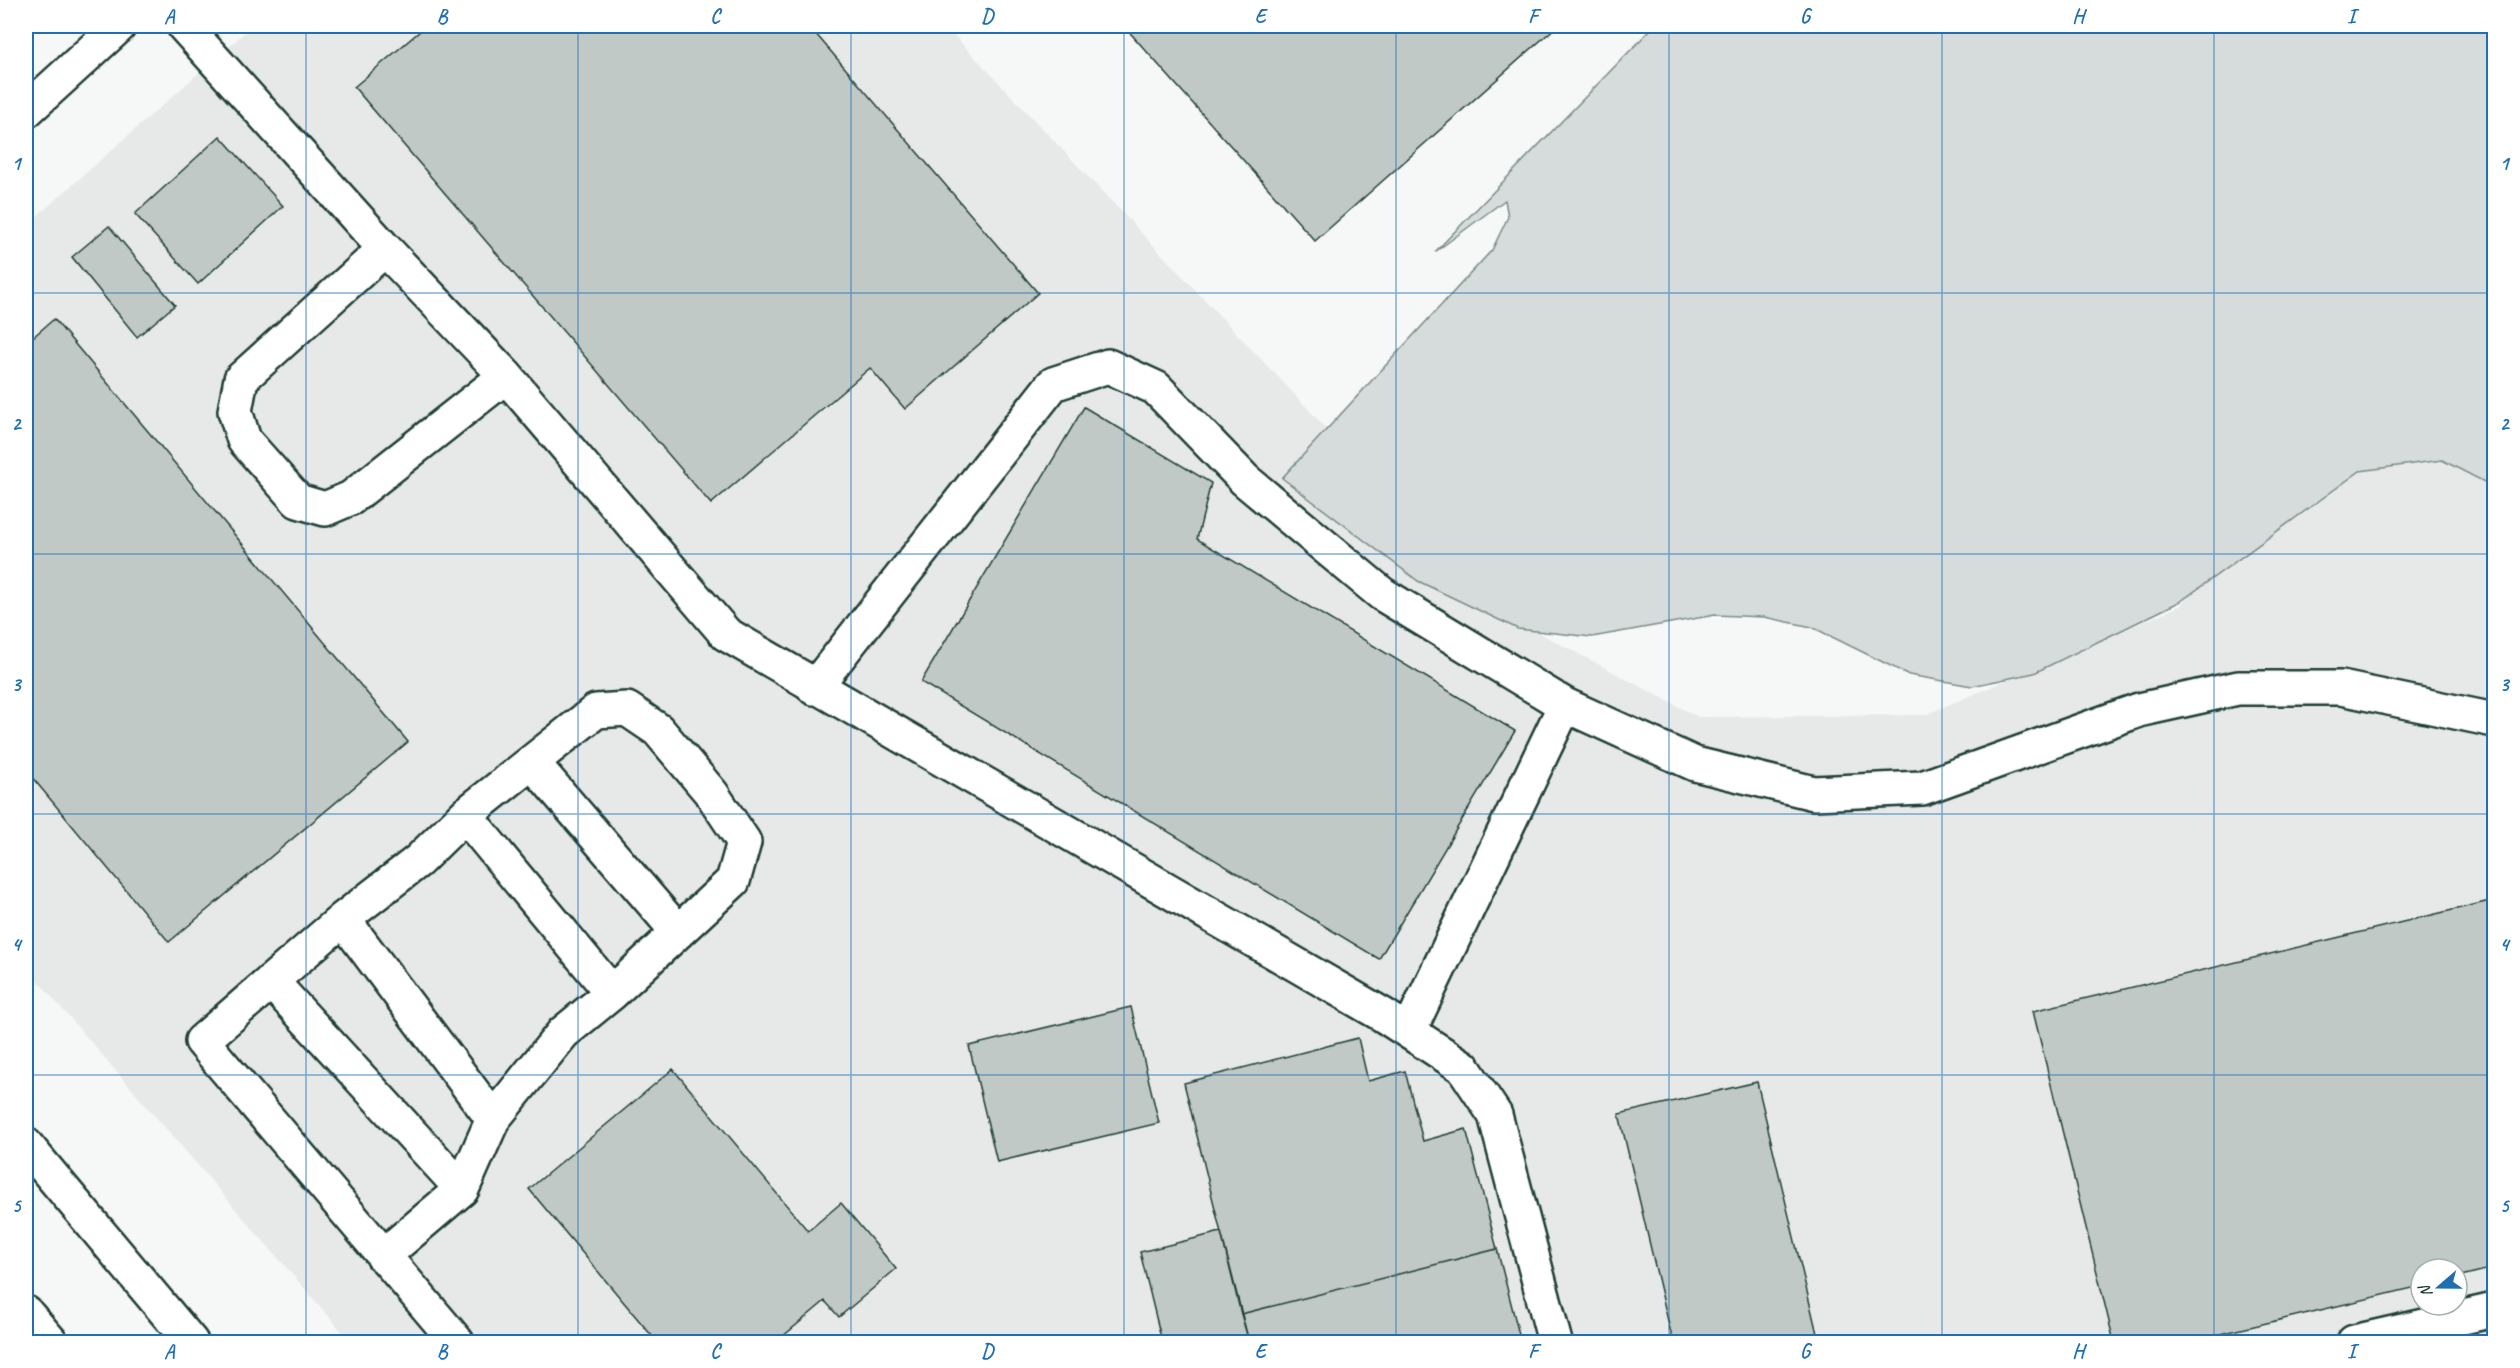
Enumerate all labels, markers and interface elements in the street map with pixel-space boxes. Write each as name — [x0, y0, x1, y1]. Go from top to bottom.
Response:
text: A — [164, 4, 176, 29]
text: B — [437, 4, 449, 29]
text: C — [710, 4, 722, 29]
text: D — [981, 4, 995, 29]
text: E — [1255, 4, 1269, 29]
text: F — [1528, 4, 1542, 29]
text: G — [1800, 4, 1813, 29]
text: H — [2072, 4, 2087, 29]
text: I — [2347, 4, 2360, 29]
text: 1 — [12, 151, 23, 176]
text: 1 — [2500, 151, 2511, 176]
text: 2 — [12, 411, 23, 436]
text: 2 — [2500, 411, 2511, 436]
text: 3 — [12, 672, 23, 697]
text: 3 — [2500, 672, 2511, 697]
text: 4 — [12, 932, 24, 957]
text: 4 — [2500, 932, 2512, 957]
text: 5 — [12, 1193, 23, 1218]
text: 5 — [2500, 1193, 2511, 1218]
north arrow — [2409, 1257, 2469, 1317]
text: N — [2414, 1281, 2437, 1300]
text: A — [164, 1339, 176, 1364]
text: B — [437, 1339, 449, 1364]
text: C — [710, 1339, 722, 1364]
text: D — [981, 1339, 995, 1364]
text: E — [1255, 1339, 1269, 1364]
text: F — [1528, 1339, 1542, 1364]
text: G — [1800, 1339, 1813, 1364]
text: H — [2072, 1339, 2087, 1364]
text: I — [2347, 1339, 2360, 1364]

